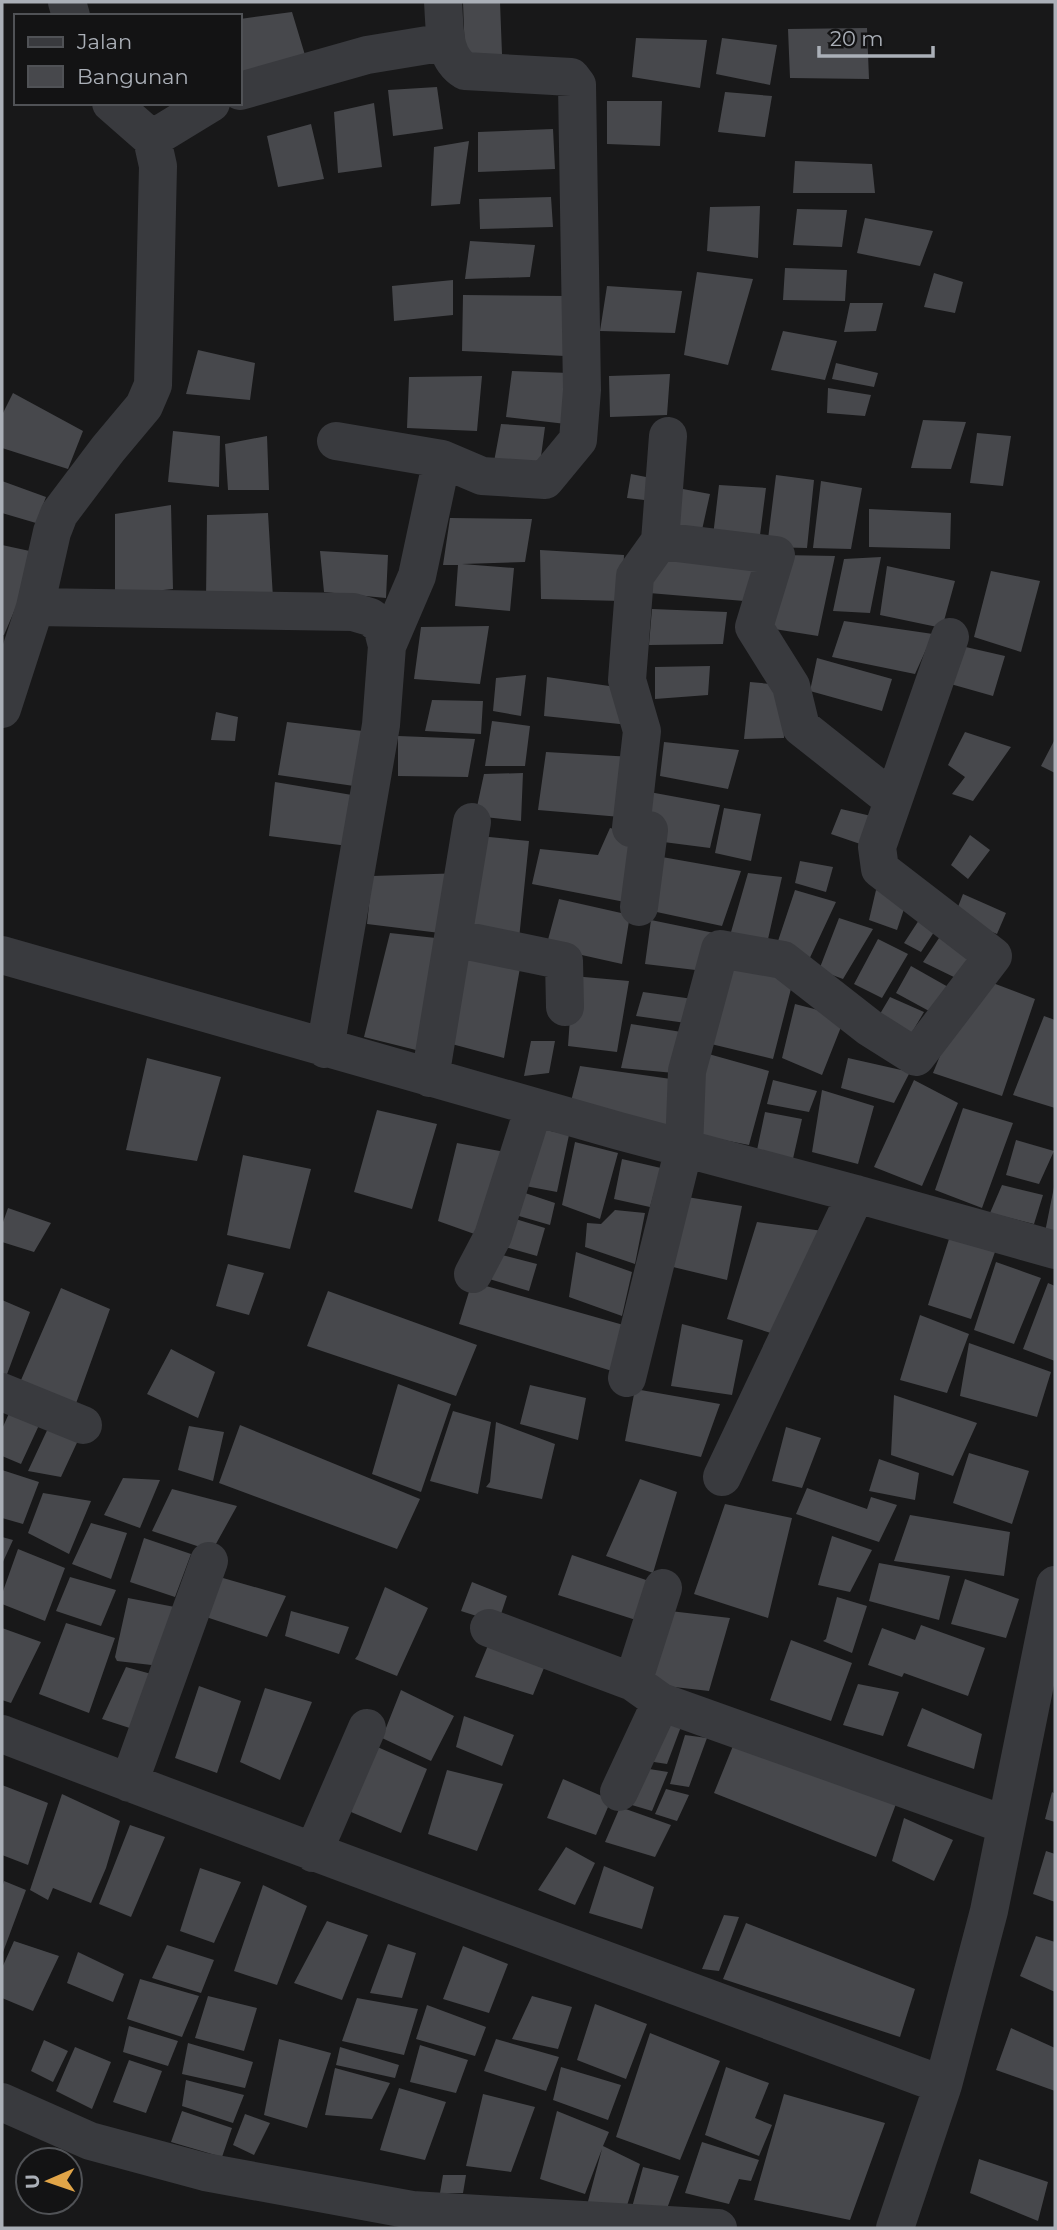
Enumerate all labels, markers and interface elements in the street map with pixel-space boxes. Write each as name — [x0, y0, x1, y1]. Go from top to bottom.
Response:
legend — [14, 14, 242, 105]
scale bar — [819, 14, 933, 58]
text: 20 m — [830, 26, 884, 51]
text: Jalan — [76, 29, 132, 54]
text: Bangunan — [77, 64, 189, 89]
north arrow — [14, 2146, 84, 2216]
text: U — [21, 2174, 44, 2189]

